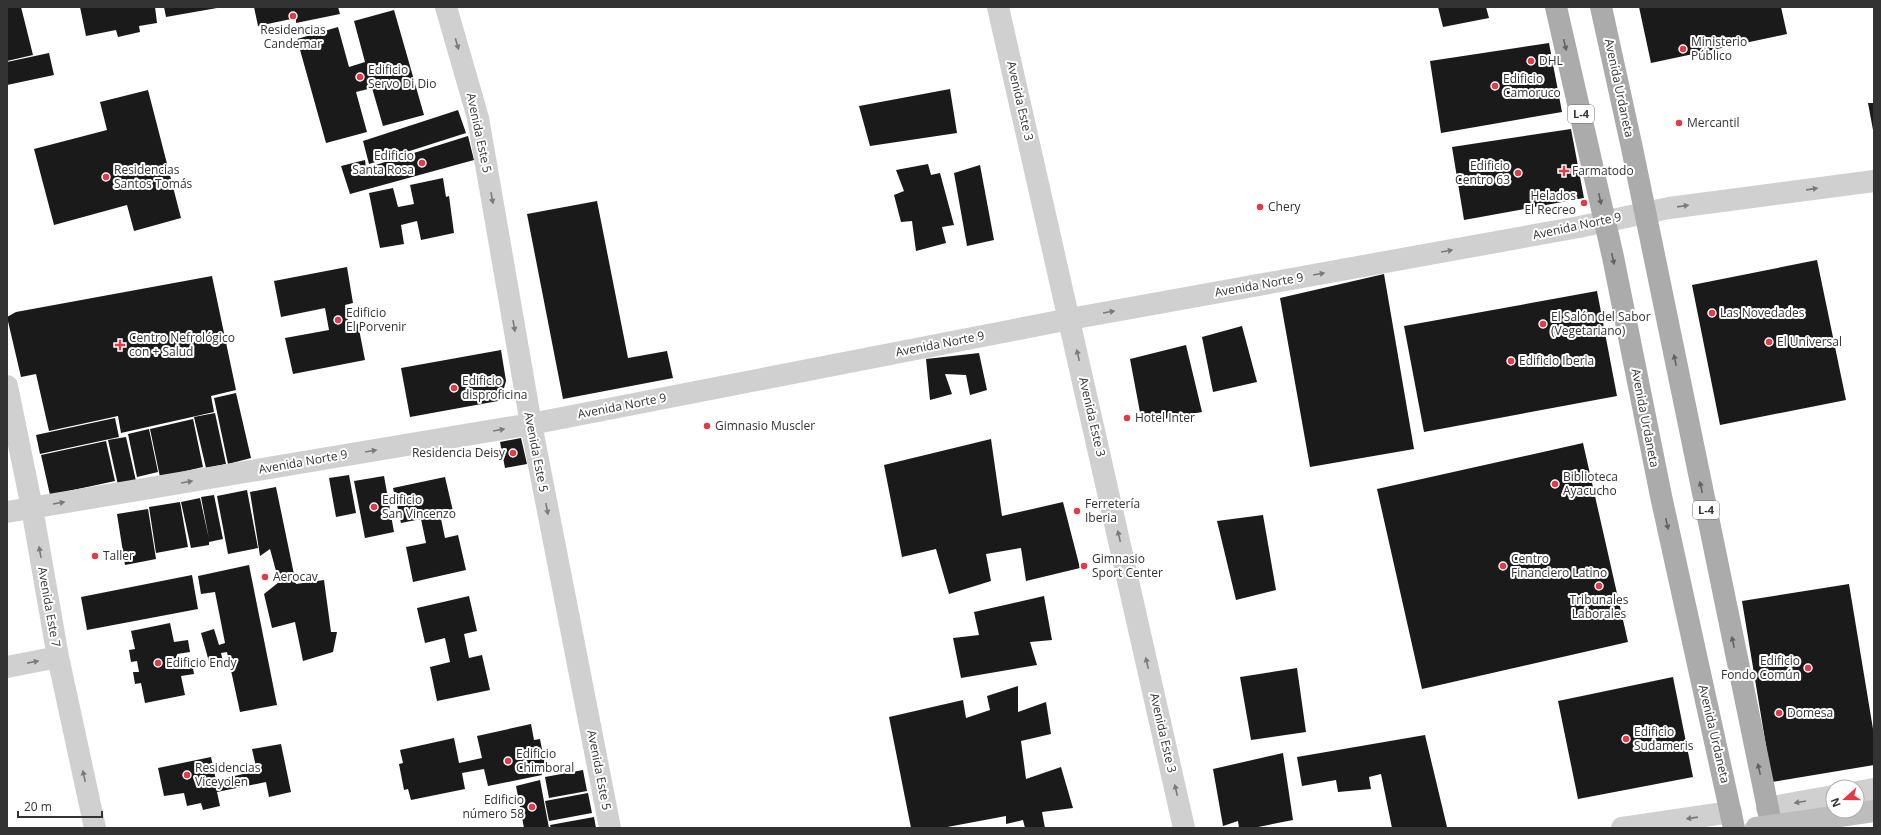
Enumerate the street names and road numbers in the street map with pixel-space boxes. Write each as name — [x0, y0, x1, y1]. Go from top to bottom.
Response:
street label: Avenida Urdaneta — [1601, 37, 1638, 139]
street label: Avenida Este 3 — [1003, 59, 1038, 143]
street label: Avenida Este 5 — [463, 91, 496, 175]
road number: L-4 — [1568, 105, 1594, 123]
street label: Avenida Norte 9 — [1531, 208, 1623, 243]
street label: Avenida Norte 9 — [1213, 268, 1305, 301]
street label: Avenida Norte 9 — [894, 327, 986, 360]
street label: Avenida Urdaneta — [1628, 367, 1663, 469]
street label: Avenida Este 3 — [1075, 375, 1110, 459]
street label: Avenida Norte 9 — [576, 389, 668, 422]
street label: Avenida Este 5 — [520, 410, 553, 494]
street label: Avenida Norte 9 — [257, 445, 349, 478]
road number: L-4 — [1693, 501, 1719, 519]
street label: Avenida Este 7 — [34, 565, 65, 649]
street label: Avenida Urdaneta — [1695, 683, 1734, 785]
street label: Avenida Este 3 — [1146, 691, 1181, 775]
street label: Avenida Este 5 — [583, 728, 616, 812]

